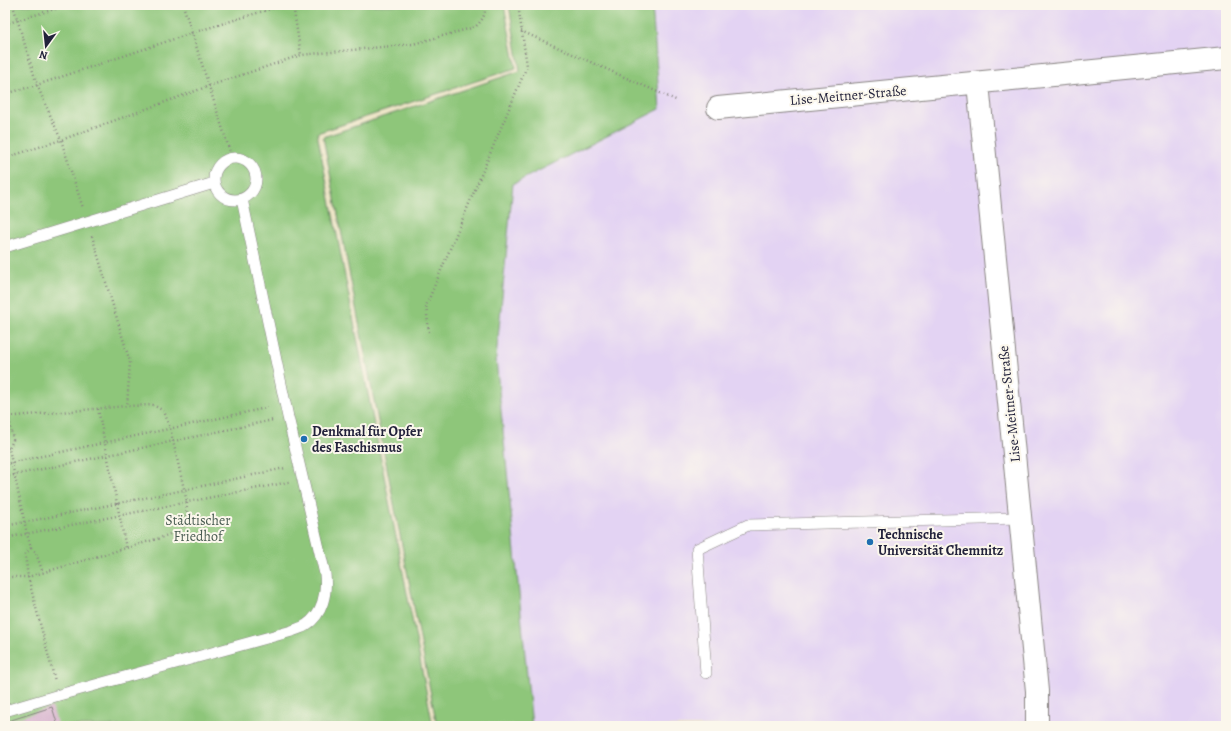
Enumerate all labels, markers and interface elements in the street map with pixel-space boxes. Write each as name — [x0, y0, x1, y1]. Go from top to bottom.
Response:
north arrow — [26, 26, 66, 66]
text: N — [38, 47, 49, 63]
street label: Lise-Meitner-Straße — [789, 81, 907, 110]
street label: Lise-Meitner-Straße — [994, 345, 1025, 463]
place label: Denkmal für Opfer des Faschismus — [312, 422, 423, 457]
marker: Denkmal für Opfer des Faschismus — [299, 434, 309, 444]
park label: Städtischer Friedhof — [165, 511, 231, 546]
place label: Technische Universität Chemnitz — [878, 525, 1004, 560]
marker: Technische Universität Chemnitz — [865, 537, 875, 547]

